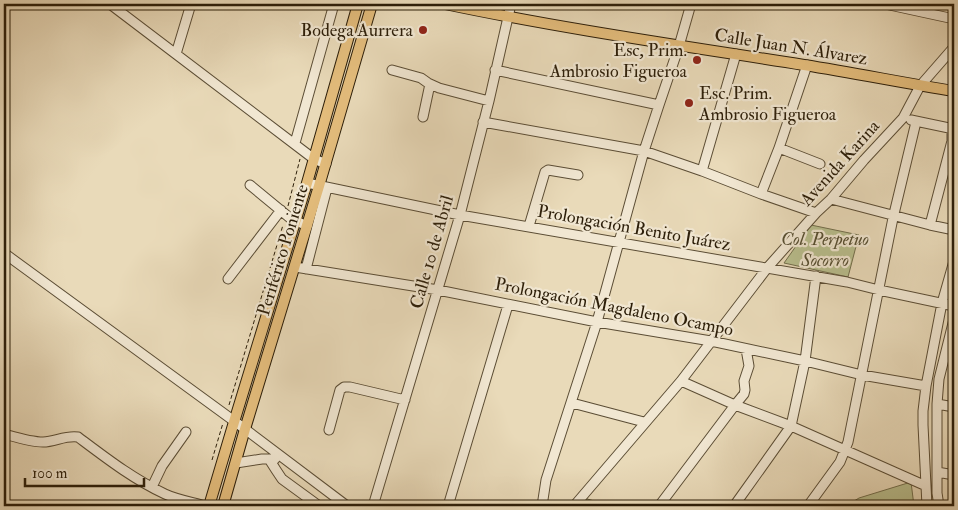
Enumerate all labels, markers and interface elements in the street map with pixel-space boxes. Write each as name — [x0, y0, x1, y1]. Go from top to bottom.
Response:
place label: Bodega Aurrera — [300, 19, 414, 42]
marker: Bodega Aurrera — [417, 24, 429, 36]
street label: Calle Juan N. Álvarez — [713, 24, 869, 70]
place label: Esc, Prim. Ambrosio Figueroa — [549, 39, 688, 83]
marker: Esc, Prim. Ambrosio Figueroa — [691, 54, 703, 66]
place label: Esc. Prim. Ambrosio Figueroa — [698, 82, 837, 126]
marker: Esc. Prim. Ambrosio Figueroa — [683, 97, 695, 109]
street label: Avenida Karina — [795, 115, 885, 212]
street label: Periférico Poniente — [252, 181, 314, 318]
street label: Calle 10 de Abril — [405, 192, 459, 311]
street label: Prolongación Benito Juárez — [535, 200, 733, 256]
park label: Col. Perpetuo Socorro — [781, 228, 869, 272]
street label: Prolongación Magdaleno Ocampo — [493, 273, 736, 341]
scale bar — [25, 455, 144, 487]
text: 100 m — [32, 464, 68, 483]

